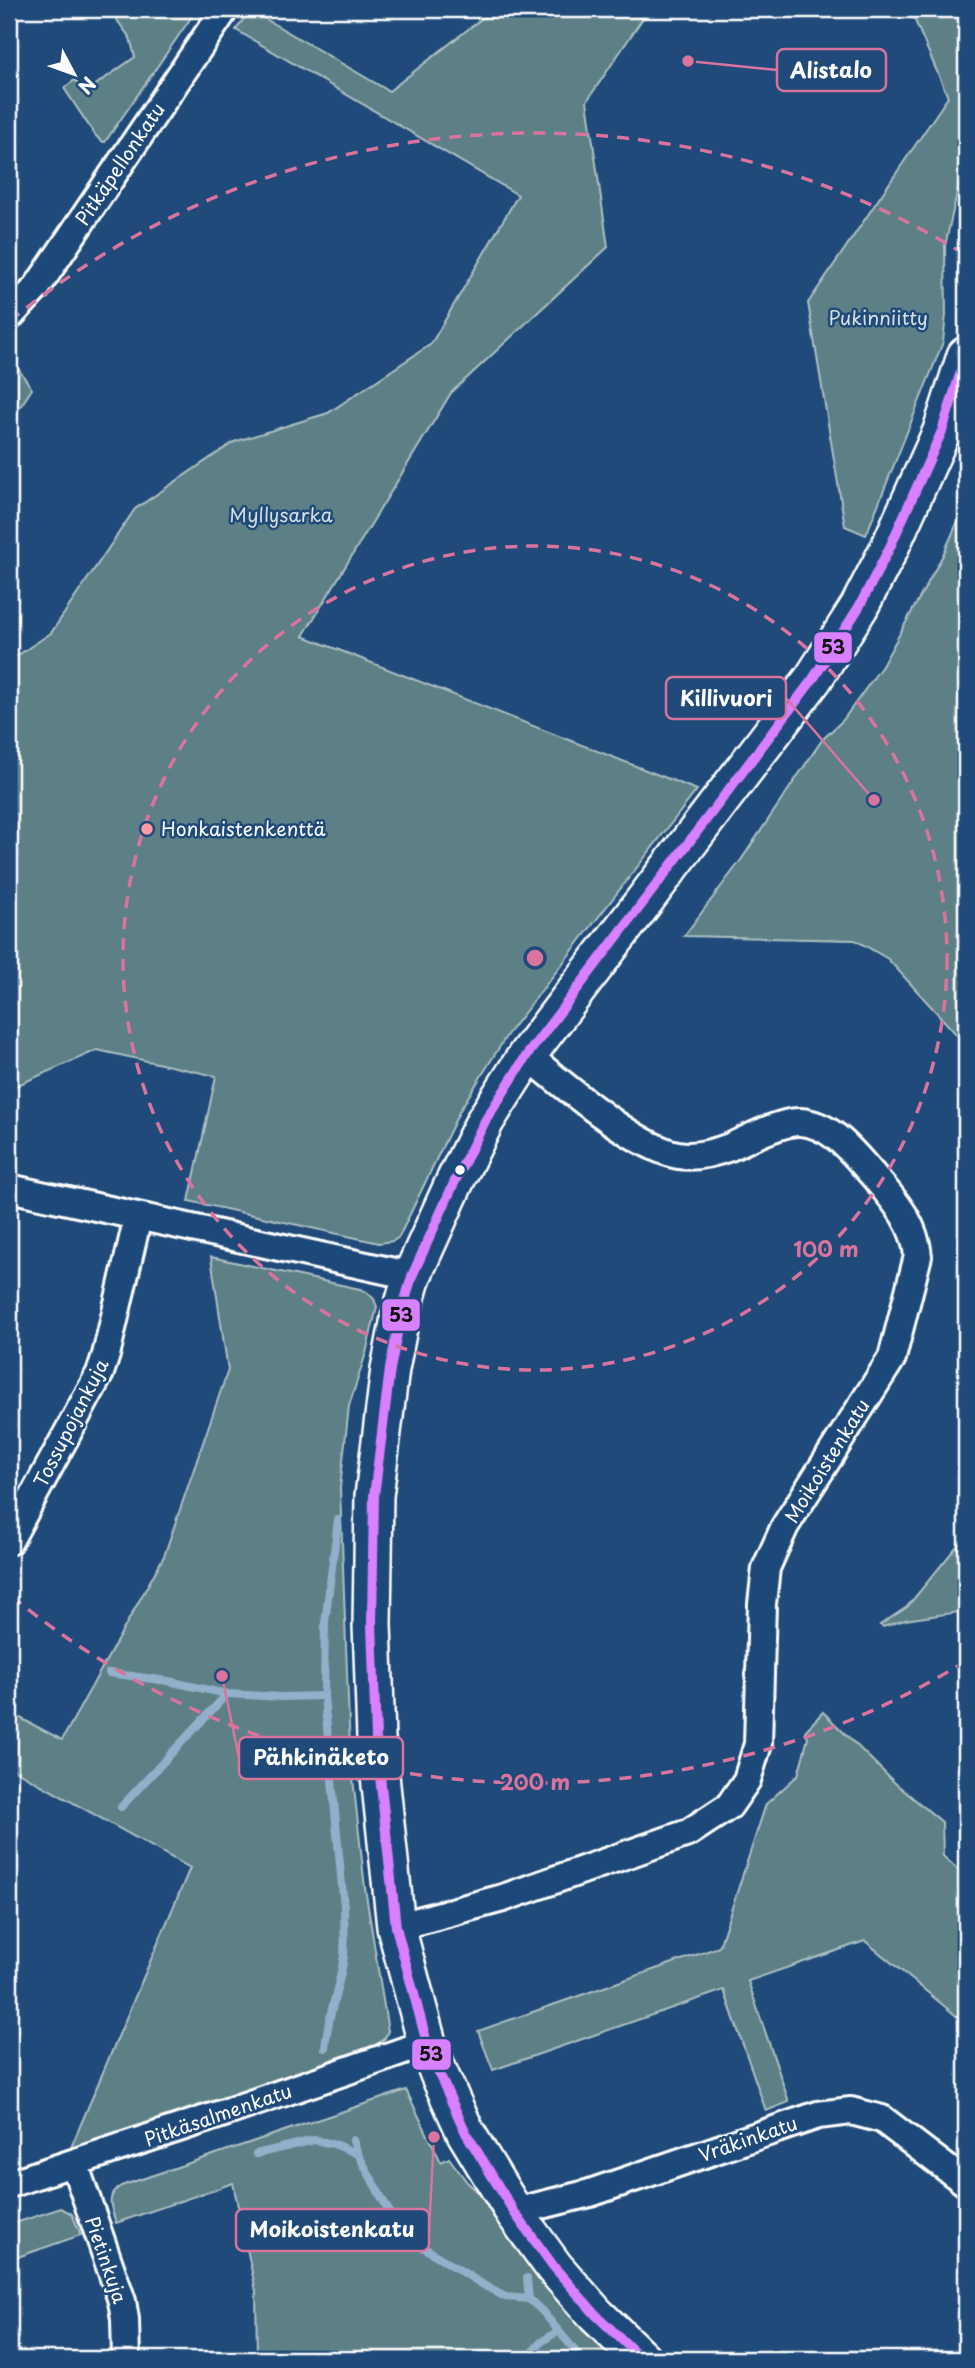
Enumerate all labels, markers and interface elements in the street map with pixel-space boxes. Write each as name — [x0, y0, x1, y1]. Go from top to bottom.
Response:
north arrow — [38, 38, 108, 108]
callout: Alistalo — [777, 49, 886, 91]
text: Alistalo — [789, 53, 872, 85]
text: N — [72, 71, 103, 101]
street label: Pitkäpellonkatu — [68, 97, 171, 230]
park label: Pukinniitty — [828, 303, 928, 331]
park label: Myllysarka — [229, 500, 333, 528]
line badge: 53 — [813, 631, 853, 664]
text: 53 — [821, 632, 845, 660]
callout: Killivuori — [666, 677, 786, 719]
text: Killivuori — [680, 681, 772, 713]
place label: Honkaistenkenttä — [161, 814, 326, 842]
marker: Honkaistenkenttä — [139, 821, 155, 837]
centre of rings — [523, 946, 547, 970]
unlabelled marker — [453, 1163, 467, 1177]
text: 100 m — [793, 1232, 859, 1264]
line badge: 53 — [381, 1298, 421, 1332]
text: 53 — [389, 1300, 413, 1328]
street label: Tossupojankuja — [26, 1353, 115, 1492]
street label: Moikoistenkatu — [777, 1393, 876, 1528]
callout: Pähkinäketo — [239, 1737, 403, 1779]
text: Pähkinäketo — [253, 1740, 389, 1772]
text: 200 m — [500, 1765, 570, 1797]
line badge: 53 — [411, 2038, 452, 2071]
text: 53 — [419, 2039, 443, 2067]
street label: Pitkäsalmenkatu — [140, 2076, 295, 2152]
street label: Vräkinkatu — [695, 2108, 801, 2168]
callout: Moikoistenkatu — [236, 2209, 429, 2251]
street label: Pietinkuja — [79, 2212, 135, 2307]
text: Moikoistenkatu — [249, 2212, 415, 2244]

